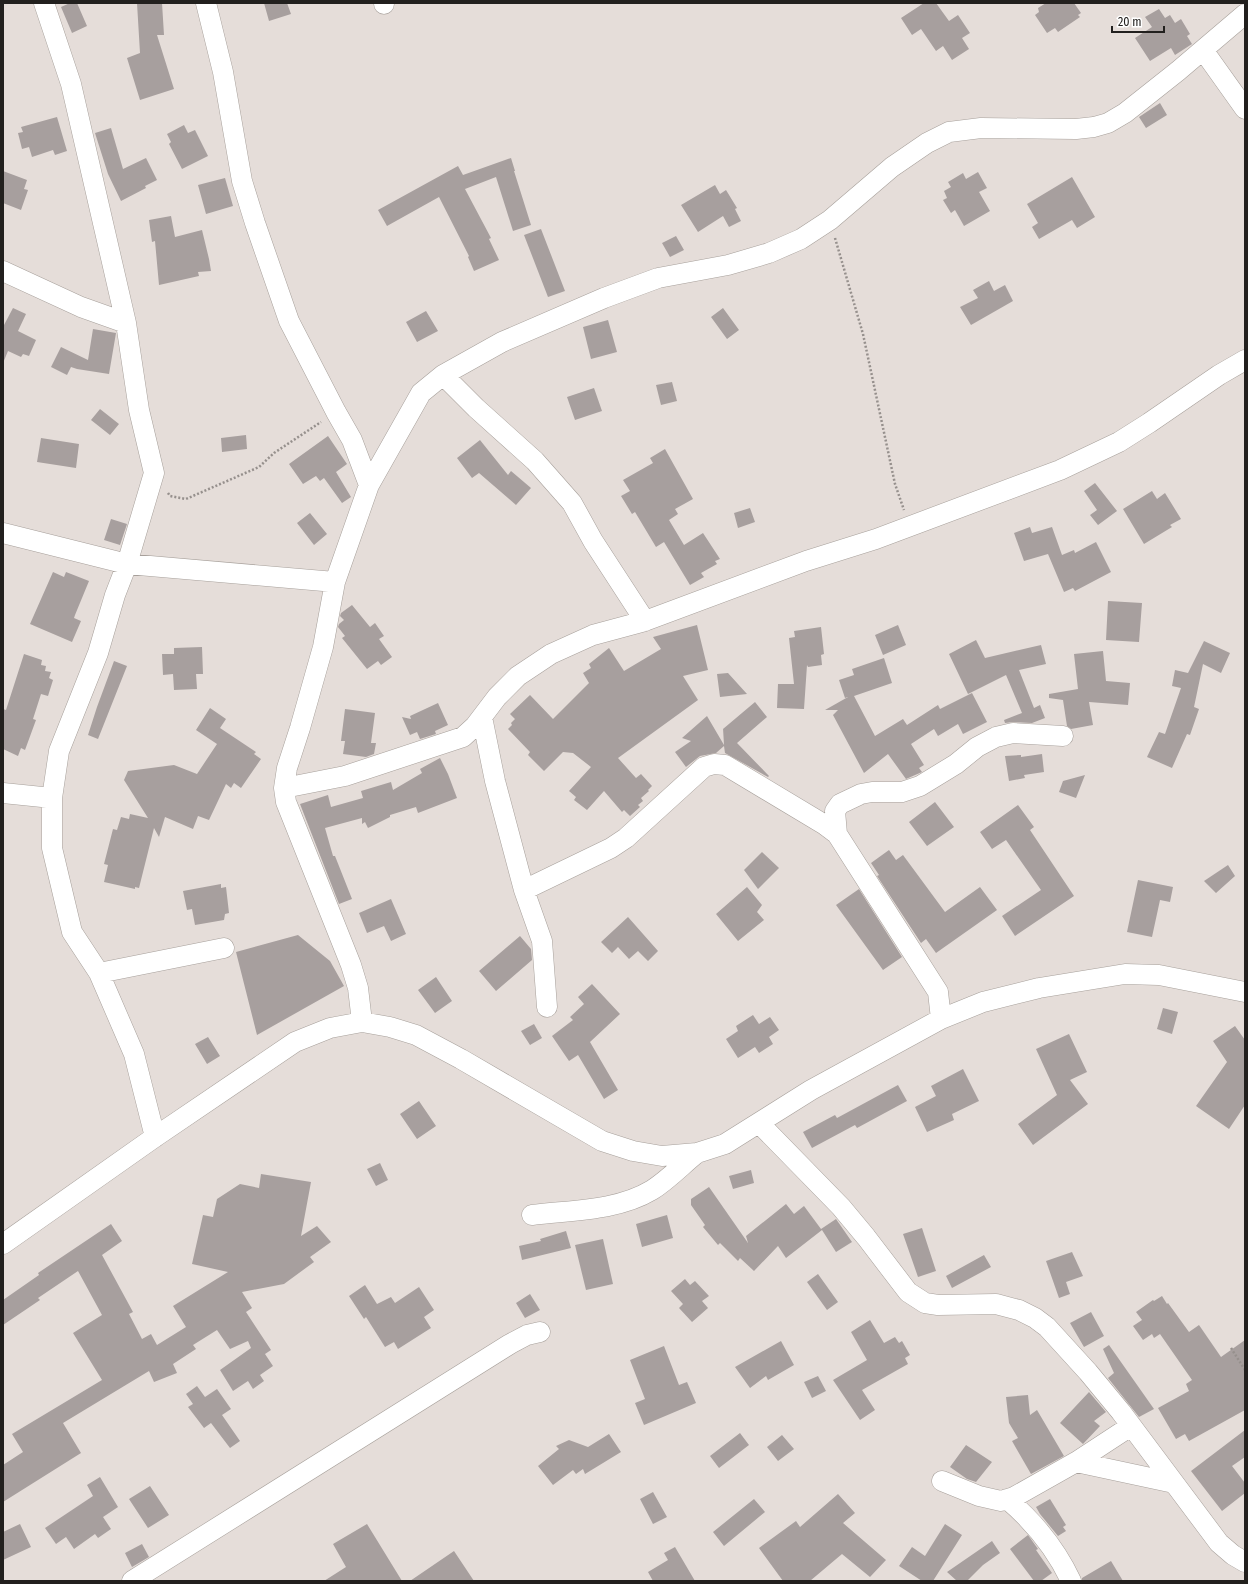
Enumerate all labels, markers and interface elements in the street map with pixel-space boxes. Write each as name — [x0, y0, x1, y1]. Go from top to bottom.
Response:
scale bar — [1112, 8, 1164, 34]
text: 20 m — [1118, 15, 1142, 29]

